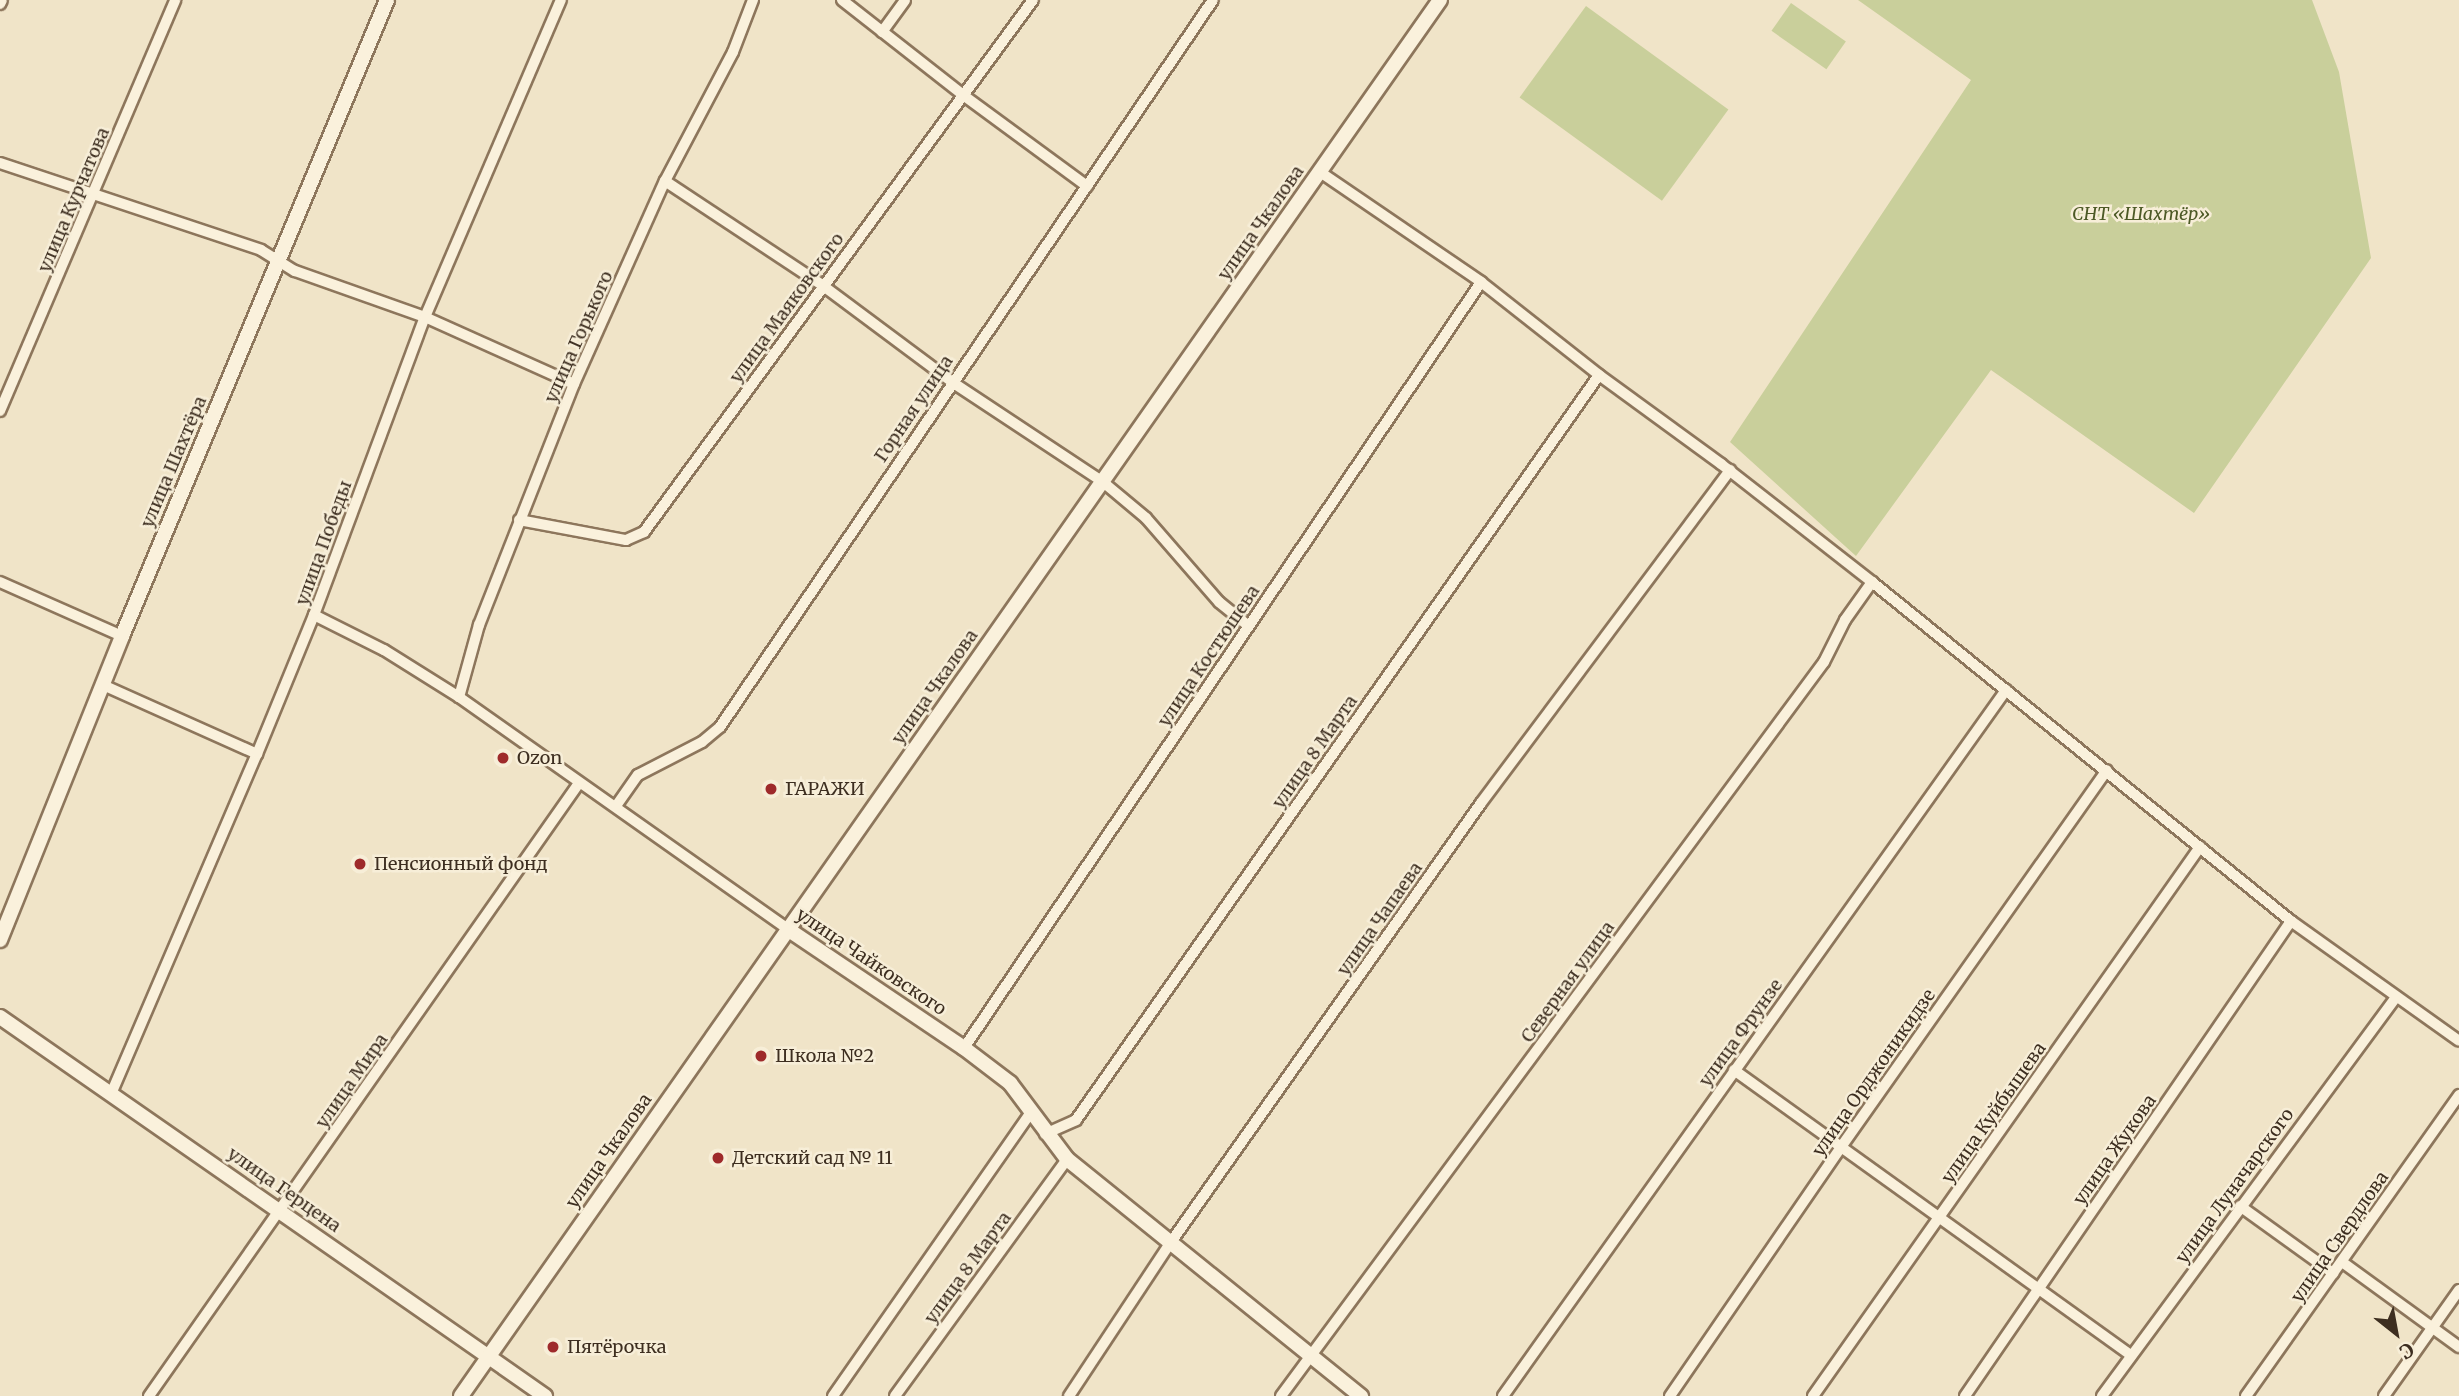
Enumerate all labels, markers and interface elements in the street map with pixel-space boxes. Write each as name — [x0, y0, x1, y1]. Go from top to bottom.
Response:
street label: улица Курчатова — [34, 124, 114, 276]
street label: улица Чкалова — [1213, 162, 1309, 284]
park label: СНТ «Шахтёр» — [2072, 203, 2210, 225]
street label: улица Маяковского — [725, 229, 849, 387]
street label: улица Горького — [540, 268, 618, 406]
street label: Горная улица — [870, 351, 958, 467]
street label: улица Шахтёра — [137, 393, 211, 531]
street label: улица Победы — [291, 478, 357, 608]
street label: улица Костюшева — [1154, 581, 1264, 731]
street label: улица Чкалова — [887, 626, 983, 748]
street label: улица 8 Марта — [1268, 691, 1362, 813]
place label: Ozon — [517, 747, 562, 769]
marker: Ozon — [495, 750, 511, 766]
place label: ГАРАЖИ — [785, 778, 865, 800]
marker: ГАРАЖИ — [763, 781, 779, 797]
place label: Пенсионный фонд — [374, 853, 548, 875]
marker: Пенсионный фонд — [352, 856, 368, 872]
street label: улица Чапаева — [1333, 858, 1427, 980]
street label: улица Чайковского — [792, 904, 950, 1020]
street label: Северная улица — [1517, 917, 1619, 1047]
street label: улица Фрунзе — [1695, 975, 1787, 1091]
street label: улица Орджоникидзе — [1808, 985, 1940, 1161]
street label: улица Мира — [311, 1030, 393, 1132]
street label: улица Куйбышева — [1937, 1038, 2051, 1188]
place label: Школа №2 — [775, 1045, 874, 1067]
marker: Школа №2 — [753, 1048, 769, 1064]
street label: улица Чкалова — [561, 1090, 657, 1212]
street label: улица Жукова — [2069, 1091, 2161, 1209]
street label: улица Луначарского — [2172, 1104, 2298, 1268]
street label: улица Герцена — [223, 1143, 345, 1237]
place label: Детский сад № 11 — [732, 1147, 893, 1169]
marker: Детский сад № 11 — [710, 1150, 726, 1166]
street label: улица Свердлова — [2287, 1167, 2393, 1307]
street label: улица 8 Марта — [920, 1208, 1016, 1328]
north arrow — [2361, 1298, 2431, 1368]
place label: Пятёрочка — [567, 1336, 666, 1358]
text: С — [2395, 1337, 2418, 1365]
marker: Пятёрочка — [545, 1339, 561, 1355]

